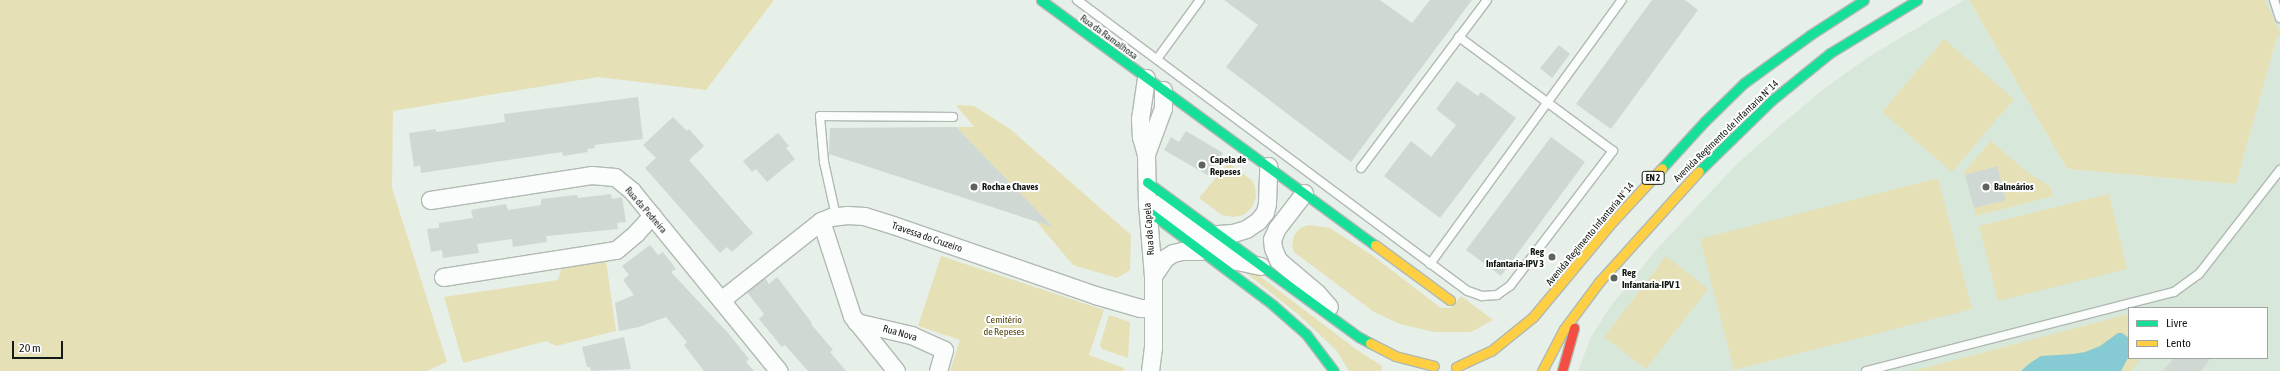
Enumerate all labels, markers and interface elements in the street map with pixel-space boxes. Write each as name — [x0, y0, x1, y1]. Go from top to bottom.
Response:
street label: Rua da Ramalhosa — [1078, 12, 1140, 62]
street label: Avenida Regimento de Infantaria Nº 14 — [1671, 78, 1781, 184]
place label: Capela de Repeses — [1210, 153, 1246, 176]
marker: Capela de Repeses — [1197, 160, 1207, 170]
road number: EN 2 — [1641, 171, 1665, 185]
street label: Avenida Regimento Infantaria Nº 14 — [1543, 180, 1637, 288]
place label: Rocha e Chaves — [982, 181, 1038, 193]
place label: Balneários — [1994, 181, 2034, 193]
marker: Rocha e Chaves — [969, 182, 979, 192]
marker: Balneários — [1981, 182, 1991, 192]
street label: Rua da Pedreira — [623, 184, 669, 236]
street label: Rua da Capela — [1141, 202, 1157, 256]
street label: Travessa do Cruzeiro — [890, 219, 964, 255]
place label: Reg Infantaria-IPV 3 — [1486, 245, 1544, 268]
marker: Reg Infantaria-IPV 3 — [1547, 252, 1557, 262]
place label: Reg Infantaria-IPV 1 — [1622, 266, 1680, 290]
marker: Reg Infantaria-IPV 1 — [1609, 273, 1619, 283]
legend — [2128, 307, 2268, 359]
park label: Cemitério de Repeses — [983, 313, 1025, 336]
text: Livre — [2166, 316, 2187, 330]
street label: Rua Nova — [882, 322, 918, 344]
scale bar — [14, 333, 65, 359]
text: Lento — [2166, 336, 2191, 350]
text: 20 m — [19, 341, 41, 355]

